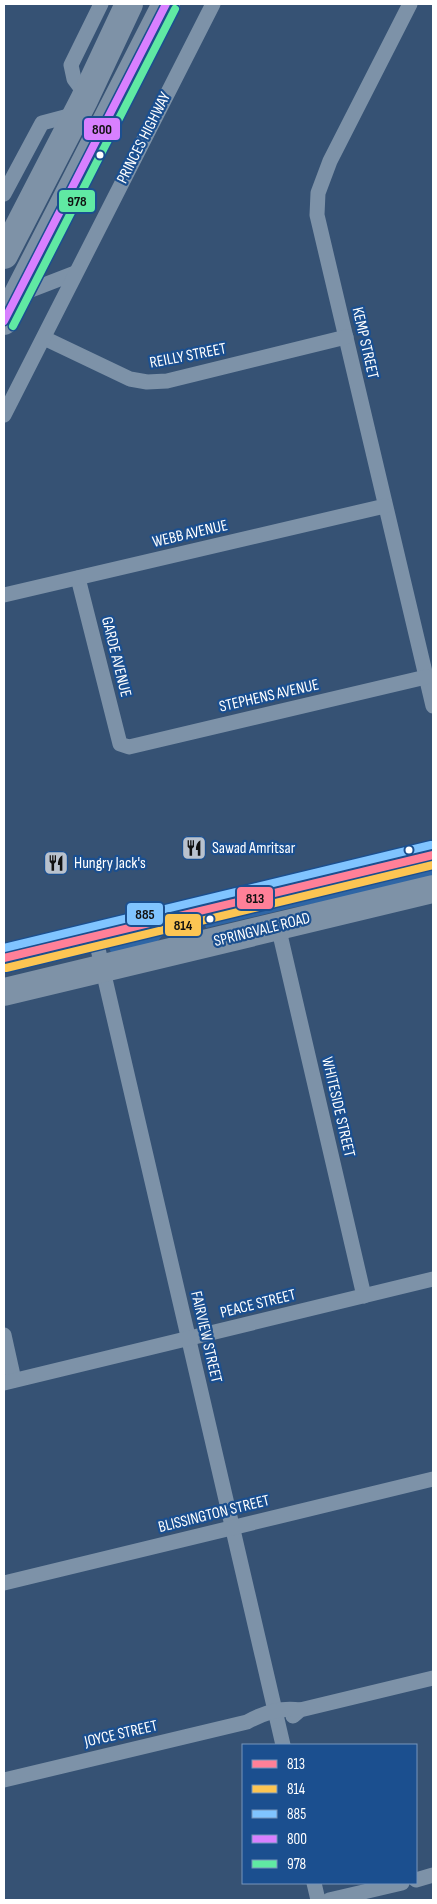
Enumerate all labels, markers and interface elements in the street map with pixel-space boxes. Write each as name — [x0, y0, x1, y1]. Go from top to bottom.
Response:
street label: PRINCES HIGHWAY — [113, 89, 175, 187]
line badge: 800 — [83, 117, 121, 141]
text: 800 — [92, 121, 112, 138]
unlabelled marker — [95, 150, 105, 160]
line badge: 978 — [58, 189, 96, 213]
text: 978 — [67, 193, 87, 210]
street label: KEMP STREET — [348, 305, 383, 381]
street label: REILLY STREET — [148, 339, 228, 373]
street label: WEBB AVENUE — [151, 516, 229, 552]
street label: GARDE AVENUE — [97, 615, 135, 699]
street label: STEPHENS AVENUE — [217, 675, 321, 717]
restaurant icon: Sawad Amritsar — [181, 835, 207, 861]
place label: Sawad Amritsar — [212, 839, 296, 858]
unlabelled marker — [404, 845, 414, 855]
restaurant icon: Hungry Jack's — [43, 850, 69, 876]
place label: Hungry Jack's — [74, 854, 146, 873]
line badge: 813 — [236, 886, 274, 910]
text: 813 — [246, 890, 264, 907]
line badge: 885 — [126, 902, 164, 926]
text: 885 — [135, 906, 155, 923]
street label: SPRINGVALE ROAD — [212, 909, 312, 951]
line badge: 814 — [164, 913, 202, 937]
unlabelled marker — [205, 914, 215, 924]
text: 814 — [174, 917, 193, 934]
street label: WHITESIDE STREET — [317, 1055, 359, 1159]
street label: PEACE STREET — [218, 1285, 298, 1323]
street label: FAIRVIEW STREET — [186, 1289, 226, 1385]
street label: BLISSINGTON STREET — [156, 1491, 272, 1537]
street label: JOYCE STREET — [82, 1716, 160, 1752]
legend — [242, 1744, 417, 1884]
text: 813 — [287, 1755, 305, 1774]
text: 814 — [287, 1780, 305, 1799]
text: 885 — [287, 1805, 306, 1824]
text: 800 — [287, 1830, 307, 1849]
text: 978 — [287, 1855, 306, 1874]

